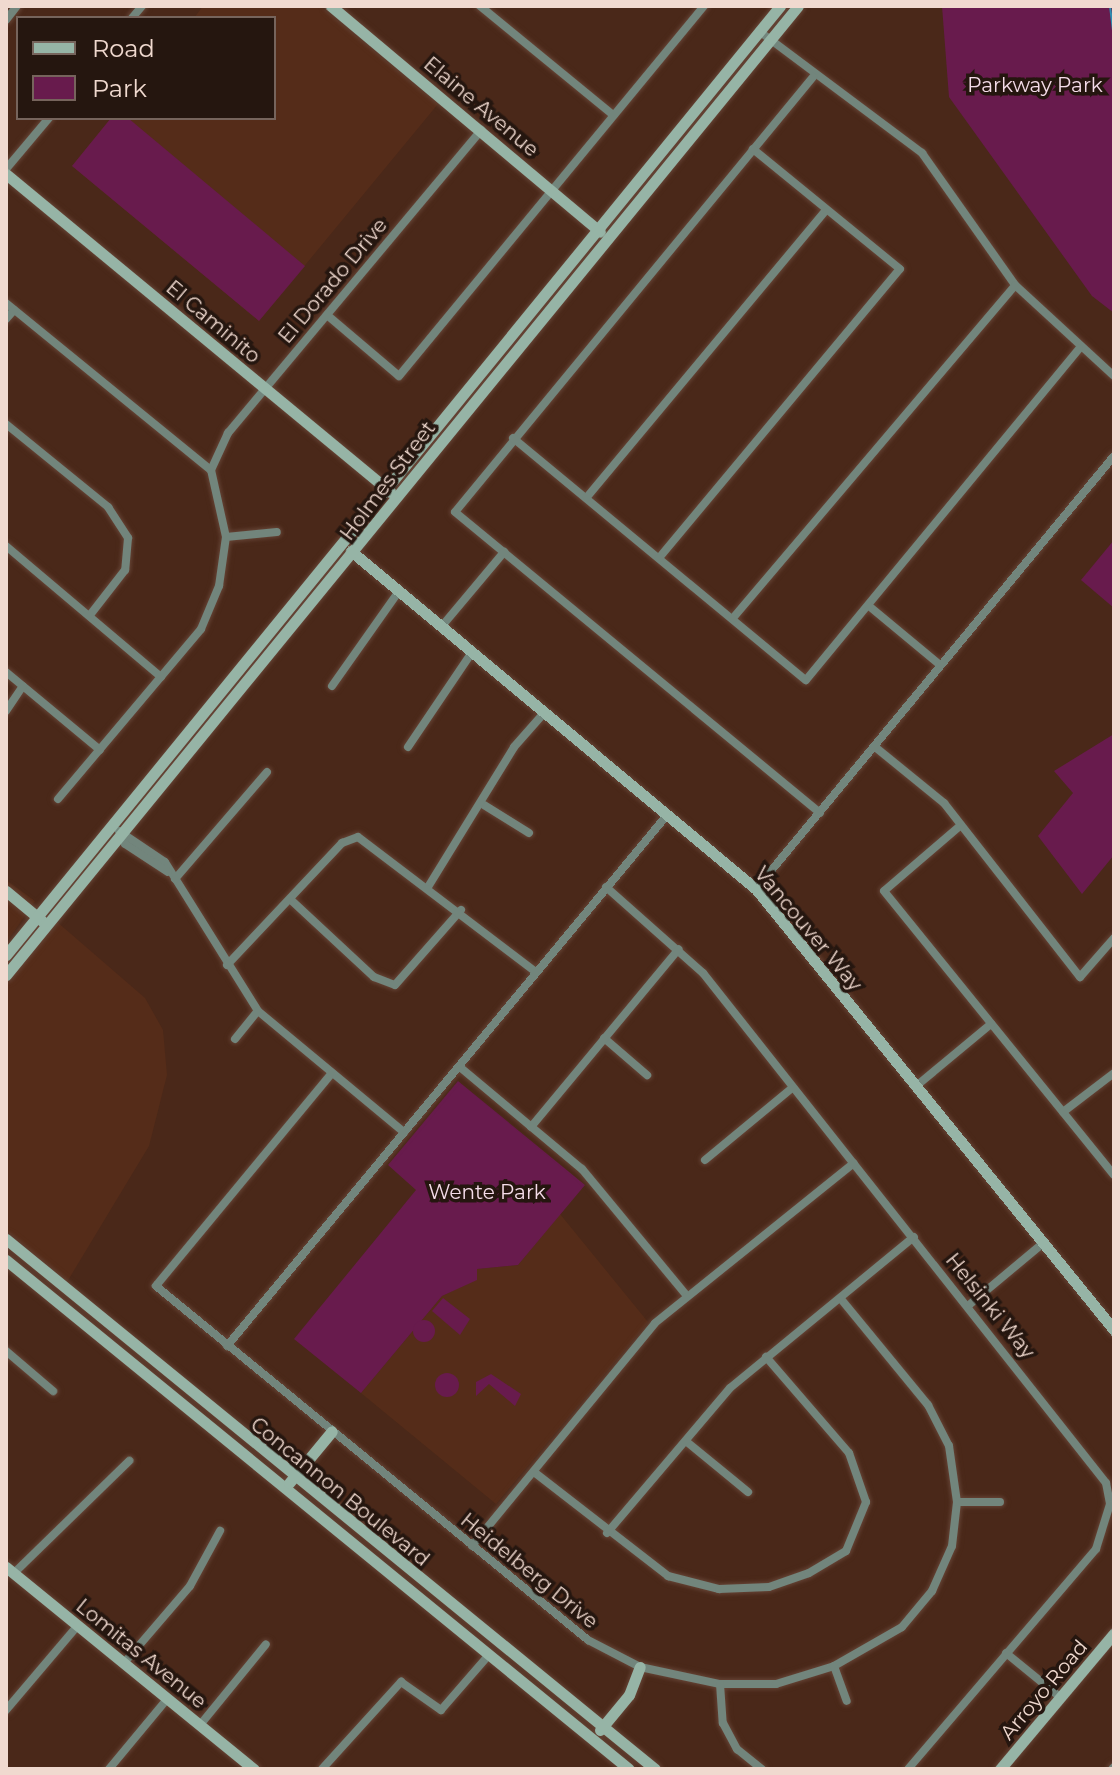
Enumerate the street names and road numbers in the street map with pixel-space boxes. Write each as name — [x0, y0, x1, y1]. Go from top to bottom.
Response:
street label: Elaine Avenue — [419, 52, 543, 162]
street label: El Dorado Drive — [274, 214, 392, 348]
street label: El Caminito — [161, 276, 265, 368]
street label: Holmes Street — [335, 417, 441, 545]
street label: Vancouver Way — [749, 862, 867, 996]
street label: Helsinki Way — [940, 1249, 1040, 1363]
street label: Concannon Boulevard — [246, 1412, 434, 1572]
street label: Heidelberg Drive — [456, 1508, 602, 1634]
street label: Lomitas Avenue — [71, 1594, 211, 1714]
street label: Arroyo Road — [995, 1635, 1093, 1745]

